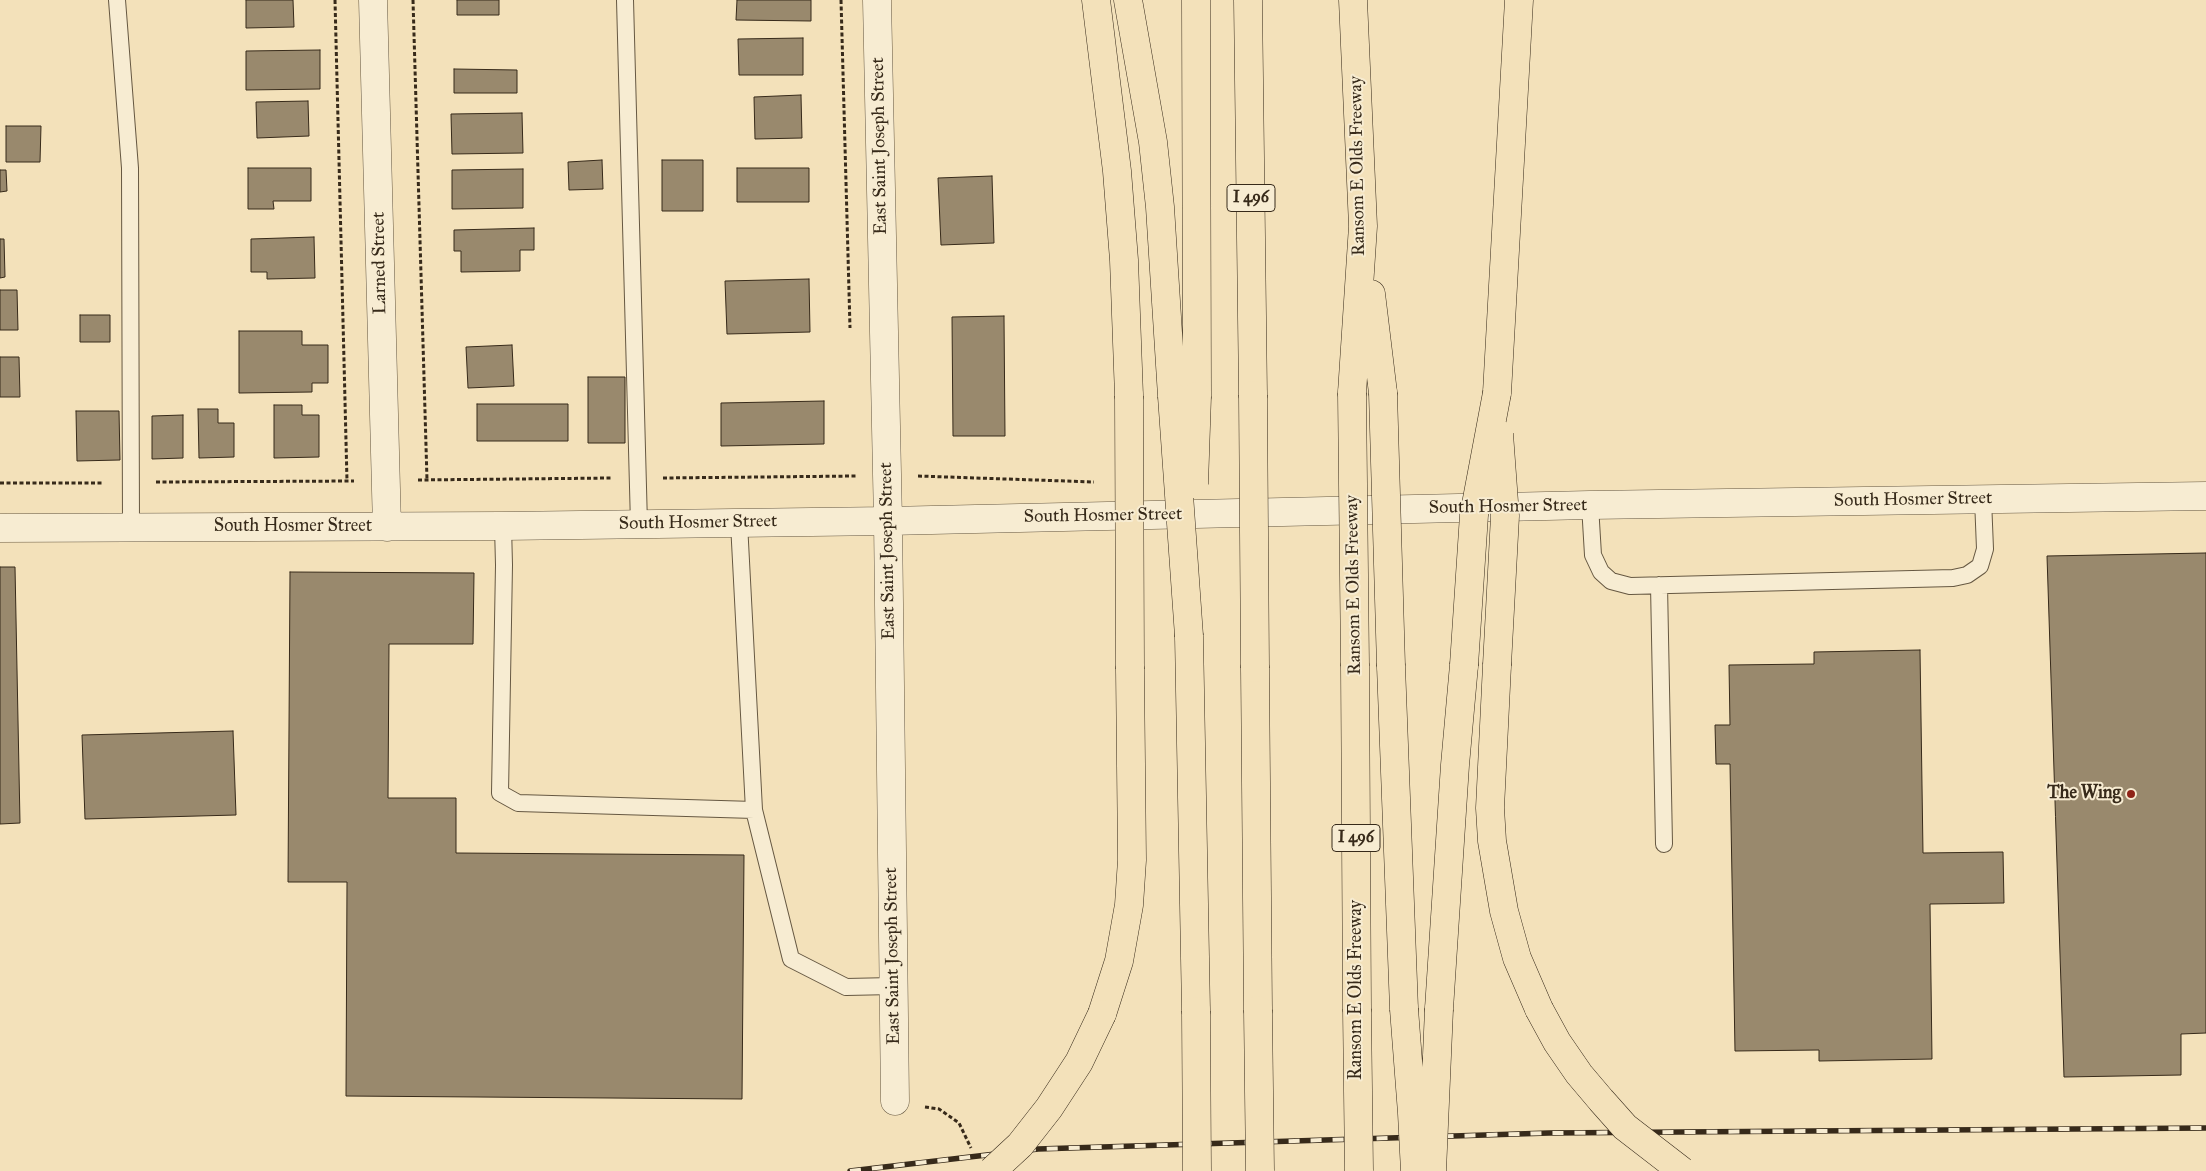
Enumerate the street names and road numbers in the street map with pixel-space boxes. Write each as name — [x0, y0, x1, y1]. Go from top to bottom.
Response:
street label: East Saint Joseph Street — [868, 57, 892, 235]
street label: Ransom E Olds Freeway — [1346, 76, 1370, 256]
road number: I 496 — [1227, 184, 1275, 212]
street label: Larned Street — [368, 212, 392, 314]
street label: East Saint Joseph Street — [876, 462, 900, 640]
street label: South Hosmer Street — [1834, 488, 1992, 512]
street label: Ransom E Olds Freeway — [1342, 495, 1366, 675]
street label: South Hosmer Street — [1429, 495, 1587, 519]
street label: South Hosmer Street — [1024, 504, 1182, 528]
street label: South Hosmer Street — [619, 511, 777, 535]
street label: South Hosmer Street — [214, 516, 372, 538]
road number: I 496 — [1332, 824, 1380, 851]
street label: East Saint Joseph Street — [881, 867, 905, 1045]
street label: Ransom E Olds Freeway — [1346, 900, 1368, 1080]

